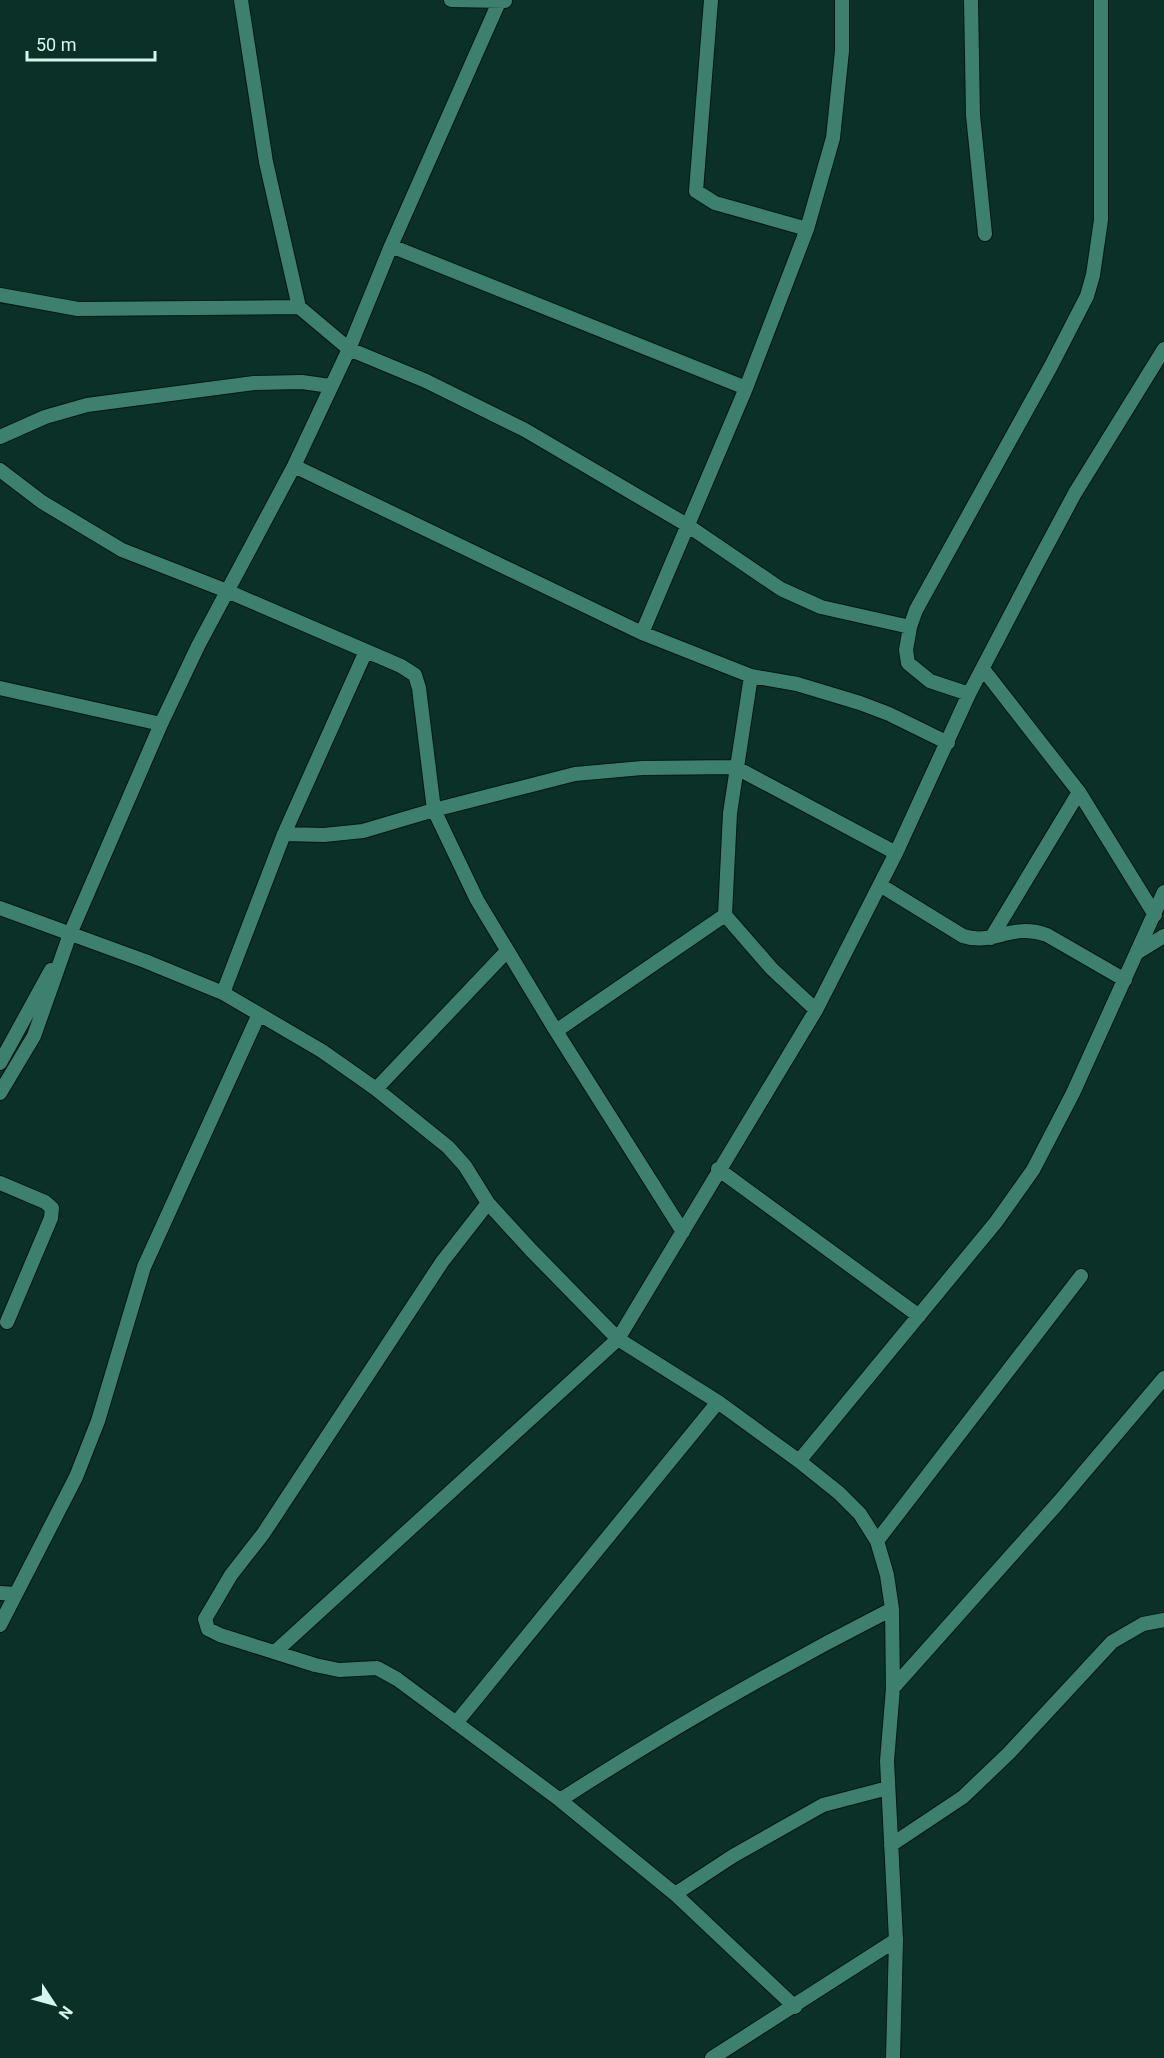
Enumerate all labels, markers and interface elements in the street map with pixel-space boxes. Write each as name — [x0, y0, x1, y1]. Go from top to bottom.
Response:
scale bar — [27, 24, 154, 62]
text: 50 m — [36, 34, 76, 55]
north arrow — [24, 1974, 84, 2034]
text: N — [55, 2002, 77, 2023]

